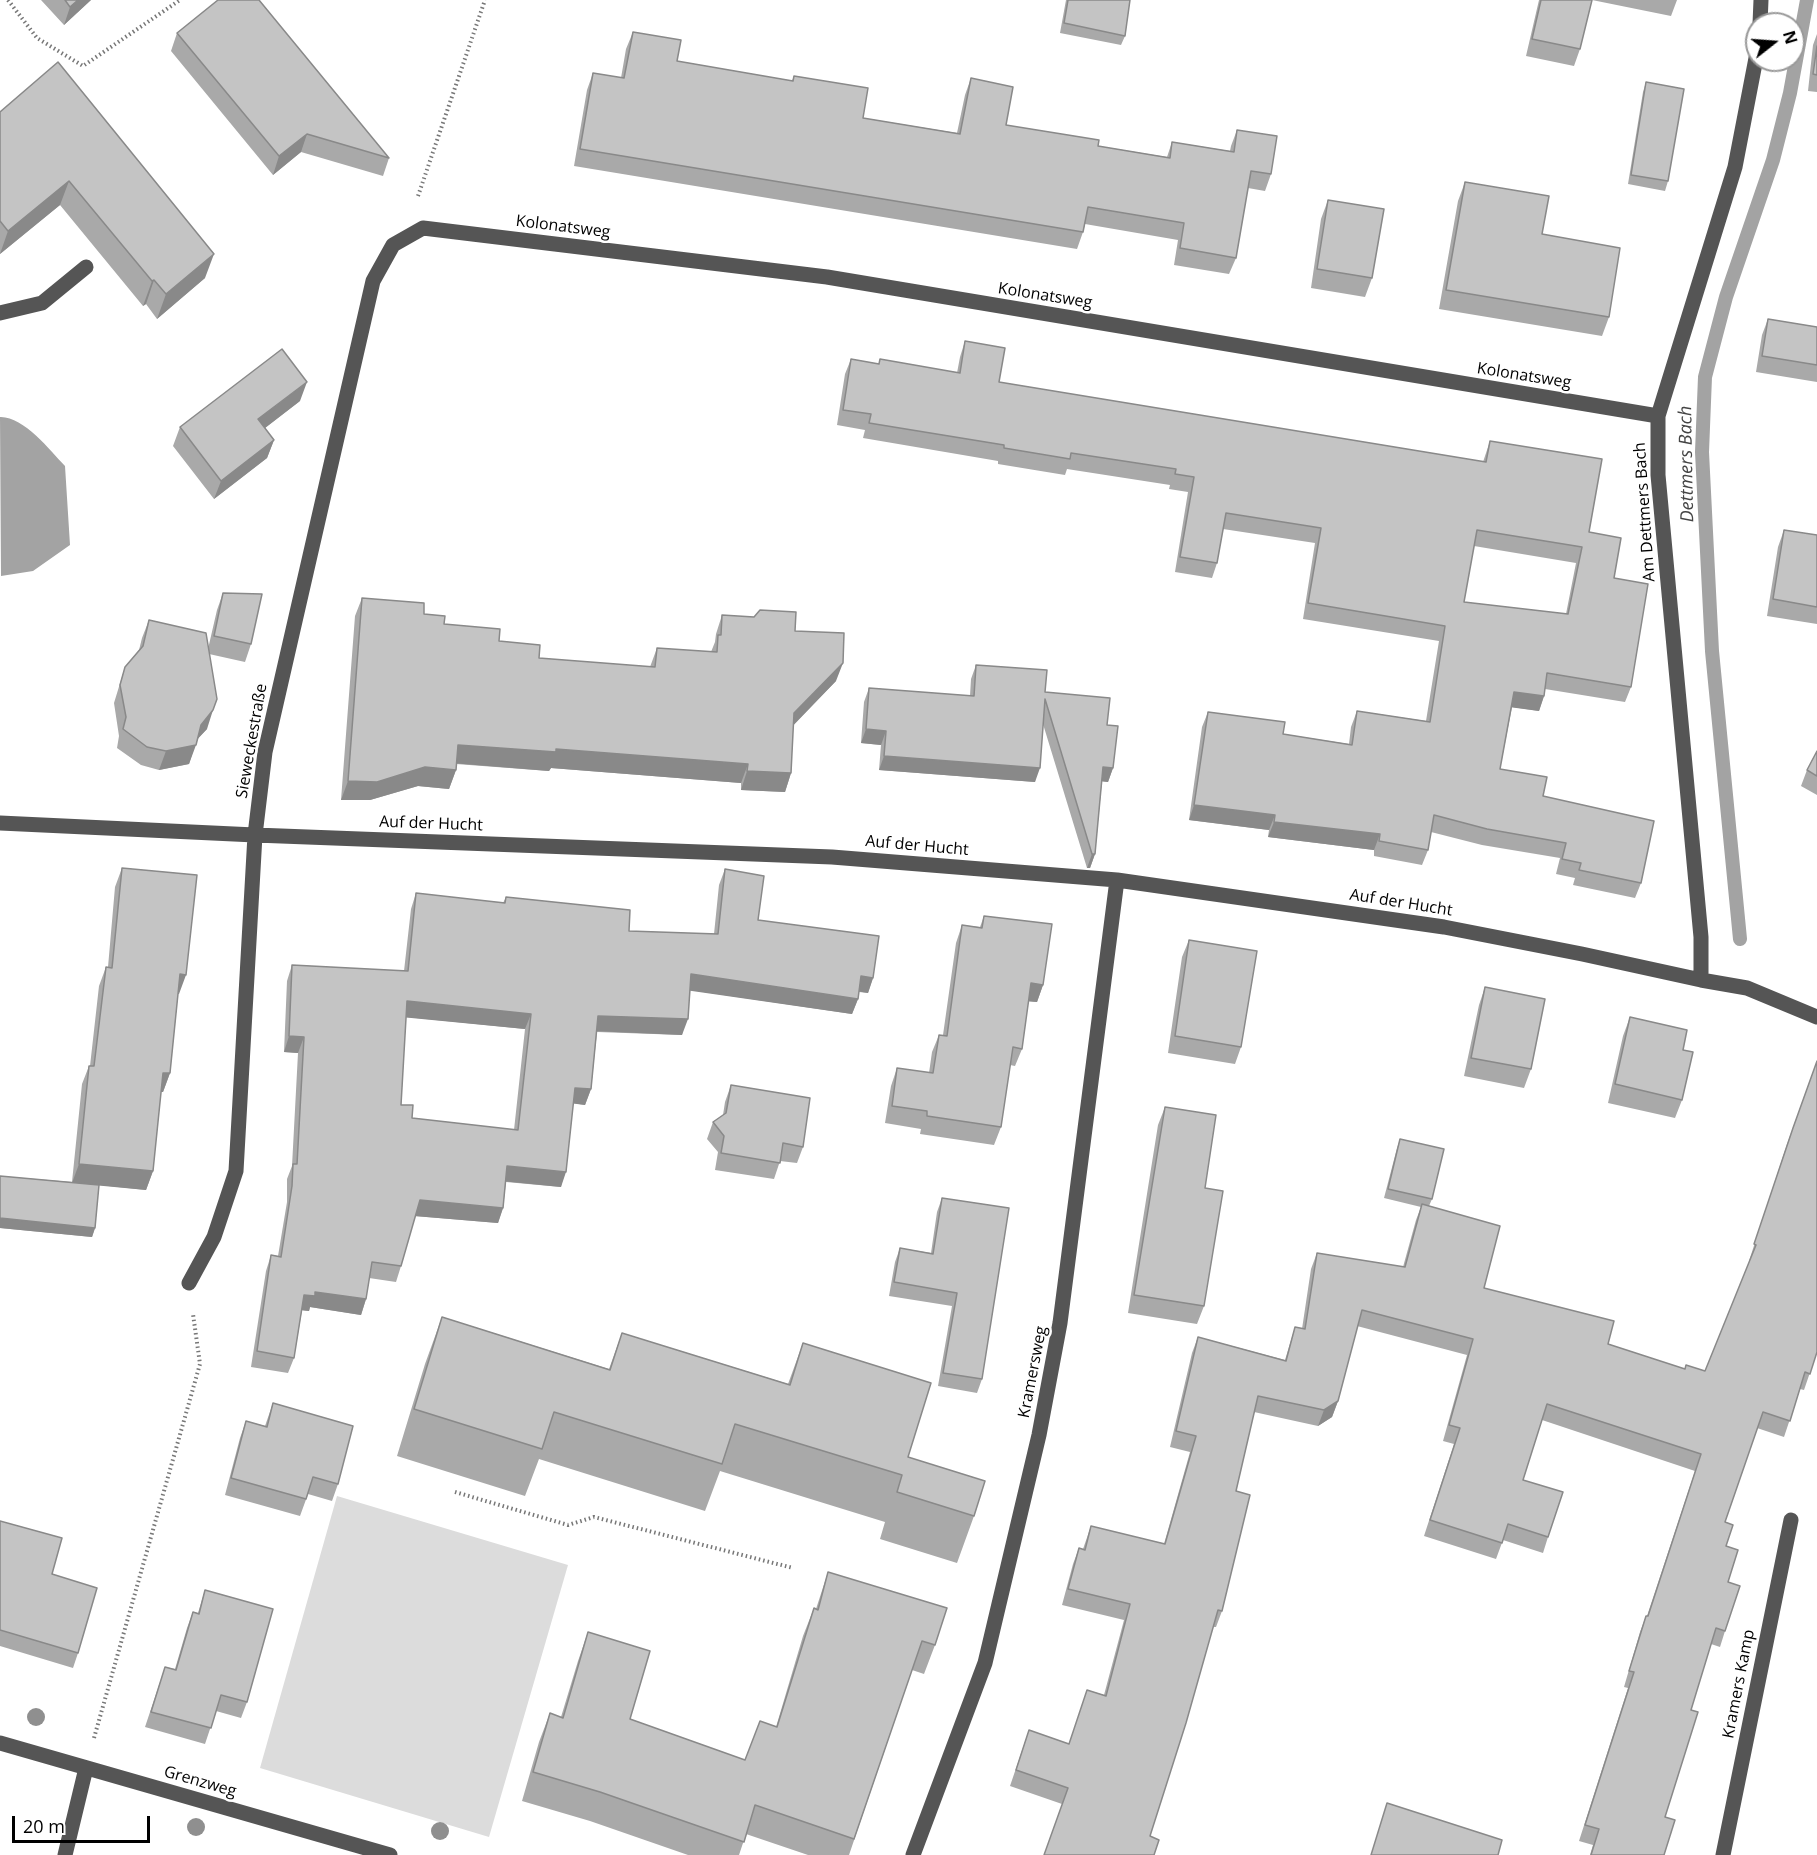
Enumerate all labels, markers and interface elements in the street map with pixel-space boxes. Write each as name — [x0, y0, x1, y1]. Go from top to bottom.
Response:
north arrow — [1745, 12, 1805, 72]
text: N — [1778, 28, 1803, 47]
street label: Kolonatsweg — [515, 212, 611, 242]
street label: Kolonatsweg — [996, 279, 1094, 313]
street label: Kolonatsweg — [1475, 359, 1573, 393]
water label: Dettmers Bach — [1675, 406, 1699, 522]
street label: Am Dettmers Bach — [1631, 442, 1659, 582]
street label: Sieweckestraße — [232, 682, 272, 800]
street label: Auf der Hucht — [379, 813, 483, 835]
street label: Auf der Hucht — [864, 832, 970, 860]
street label: Auf der Hucht — [1348, 885, 1454, 921]
street label: Kramersweg — [1015, 1324, 1051, 1420]
street label: Kramers Kamp — [1719, 1628, 1759, 1740]
street label: Grenzweg — [162, 1762, 238, 1802]
scale bar — [15, 1804, 153, 1842]
text: 20 m — [23, 1814, 65, 1838]

